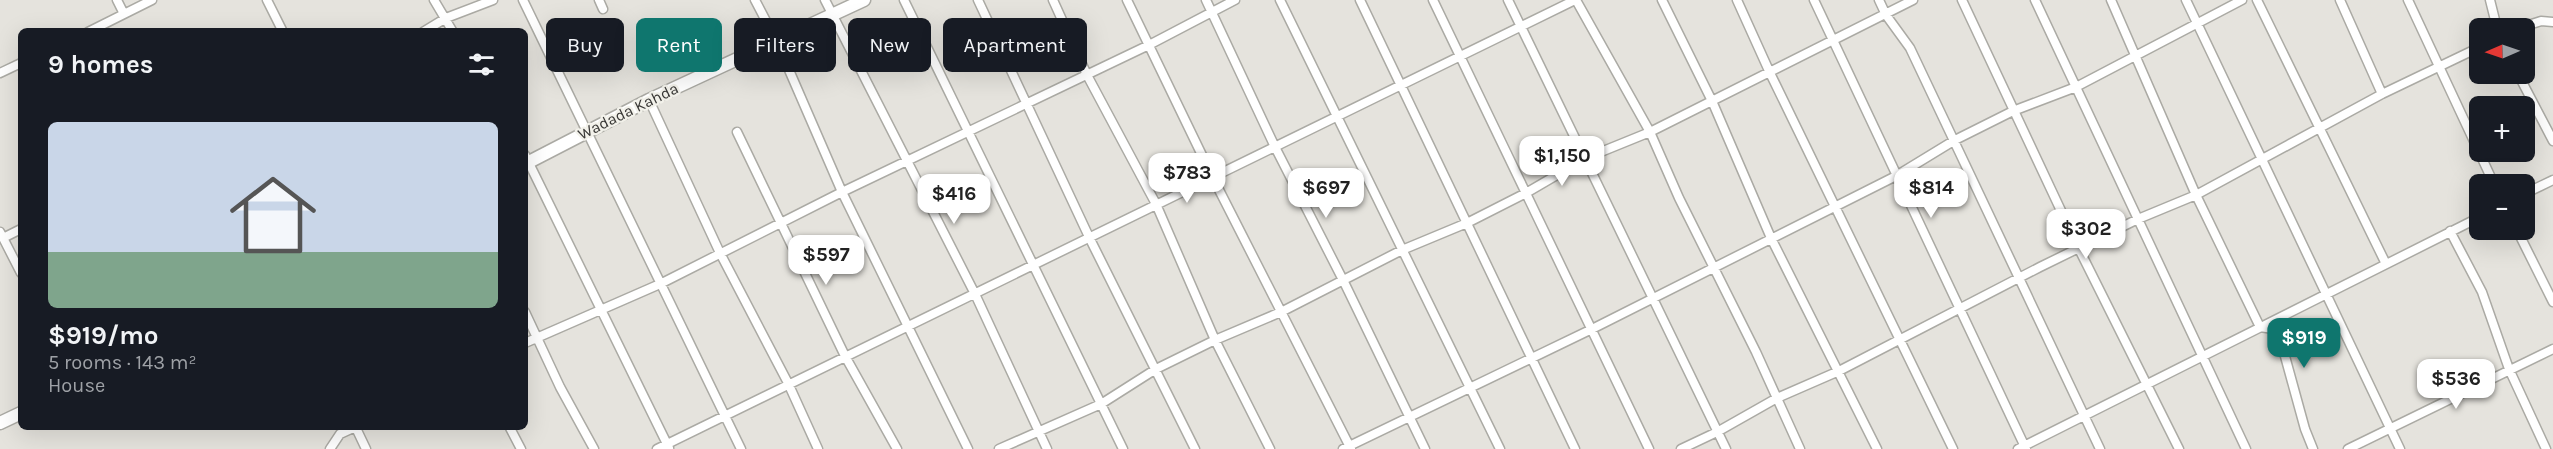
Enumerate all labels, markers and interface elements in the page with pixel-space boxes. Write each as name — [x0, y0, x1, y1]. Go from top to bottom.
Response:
chip: Buy — [546, 18, 624, 72]
chip: Rent — [636, 18, 722, 72]
chip: Filters — [734, 18, 836, 72]
chip: New — [848, 18, 931, 72]
chip: Apartment — [943, 18, 1087, 72]
north arrow — [2469, 18, 2535, 84]
map controls — [2469, 18, 2535, 240]
icon: filters — [465, 48, 498, 81]
text: 9 homes — [48, 49, 154, 80]
street label: Wadada Kahda — [575, 78, 681, 144]
button: + — [2469, 96, 2535, 162]
pin: $1,150 — [1513, 136, 1611, 187]
text: $1,150 — [1533, 144, 1591, 167]
pin: $783 — [1151, 153, 1223, 204]
icon: home — [219, 161, 327, 269]
text: $783 — [1162, 161, 1212, 184]
pin: $697 — [1290, 168, 1362, 219]
pin: $814 — [1895, 168, 1967, 219]
pin: $416 — [918, 174, 990, 225]
button: − — [2469, 174, 2535, 240]
text: $697 — [1302, 176, 1350, 199]
text: $814 — [1908, 176, 1954, 199]
text: $416 — [932, 182, 976, 205]
pin: $302 — [2050, 209, 2122, 260]
text: $302 — [2061, 217, 2111, 240]
pin: $597 — [790, 235, 862, 286]
text: $597 — [802, 243, 850, 266]
pin: $919 — [2268, 318, 2340, 369]
text: $919/mo — [48, 320, 159, 351]
text: $919 — [2281, 326, 2327, 349]
text: 5 rooms · 143 m² — [48, 351, 197, 374]
pin: $536 — [2420, 359, 2492, 410]
text: $536 — [2431, 367, 2481, 390]
text: House — [48, 374, 105, 397]

